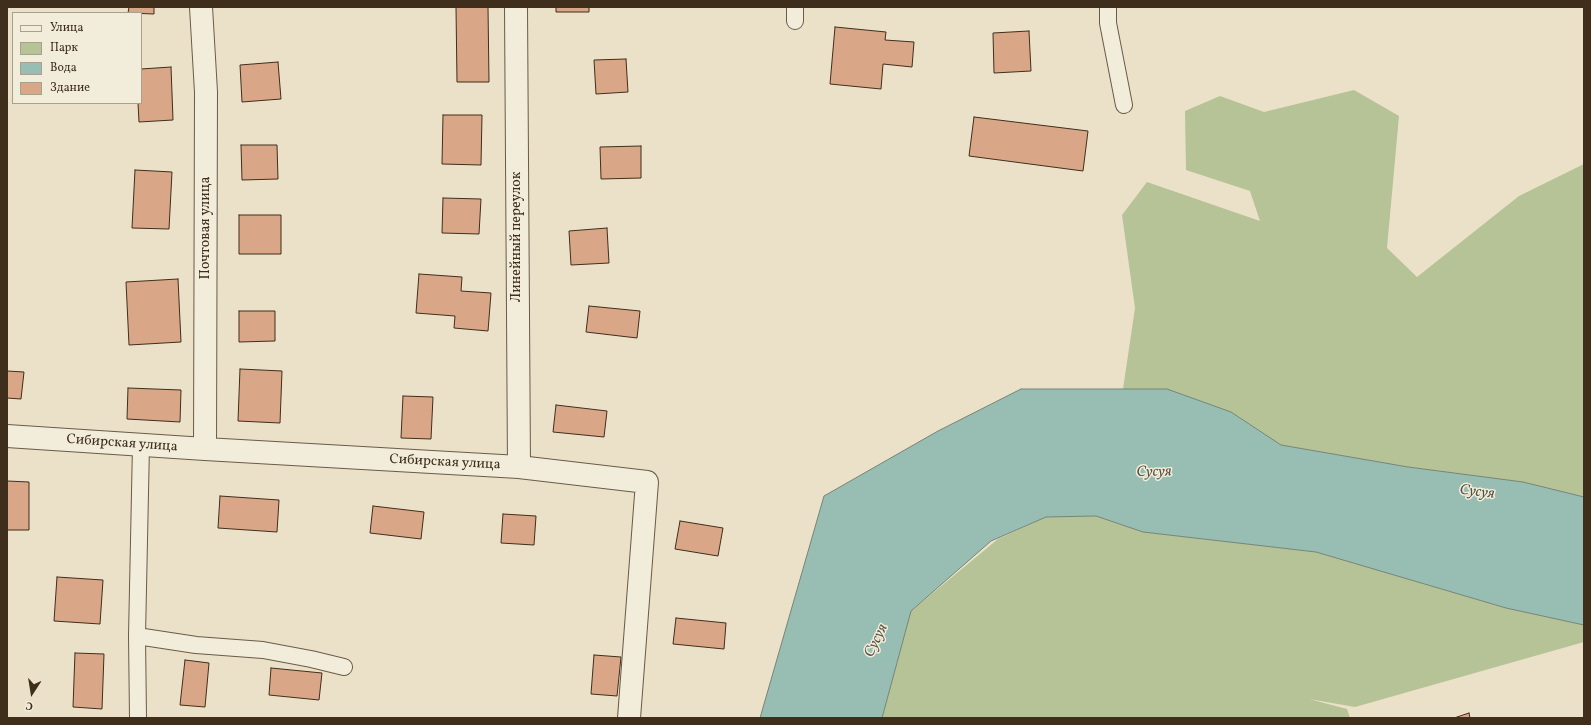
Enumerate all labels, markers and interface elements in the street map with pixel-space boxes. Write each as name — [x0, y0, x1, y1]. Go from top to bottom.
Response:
legend — [12, 12, 142, 104]
text: Улица — [50, 20, 83, 36]
text: Парк — [50, 40, 78, 56]
text: Вода — [50, 60, 77, 76]
text: Здание — [50, 80, 90, 96]
street label: Линейный переулок — [509, 172, 525, 302]
street label: Почтовая улица — [198, 177, 214, 279]
street label: Сибирская улица — [66, 432, 178, 456]
street label: Сибирская улица — [389, 452, 501, 474]
water label: Сусуя — [1136, 464, 1172, 482]
water label: Сусуя — [1459, 482, 1495, 504]
water label: Сусуя — [861, 621, 893, 661]
north arrow — [12, 673, 52, 713]
text: С — [24, 697, 34, 713]

